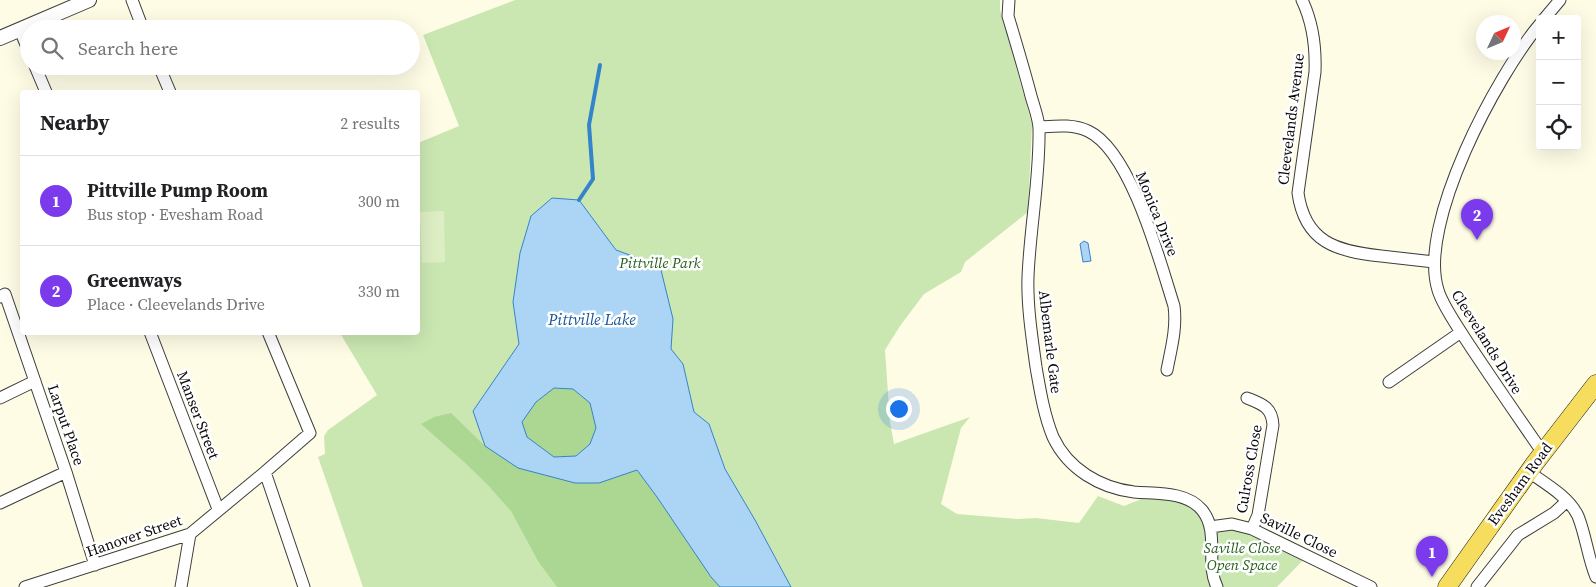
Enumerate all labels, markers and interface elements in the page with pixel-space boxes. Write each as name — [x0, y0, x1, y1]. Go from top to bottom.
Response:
north arrow — [1476, 15, 1521, 60]
map controls — [1536, 15, 1581, 150]
button: + — [1536, 15, 1581, 60]
search box — [20, 20, 420, 75]
icon: search — [38, 34, 66, 62]
text: Search here — [78, 35, 178, 61]
street label: Cleevelands Avenue — [1272, 52, 1309, 186]
button: − — [1536, 60, 1581, 105]
button: locate — [1536, 105, 1581, 150]
text: Nearby — [40, 108, 110, 137]
text: 2 results — [340, 112, 400, 134]
street label: Monica Drive — [1131, 168, 1184, 260]
text: Pittville Pump Room — [87, 177, 268, 203]
text: 1 — [52, 190, 60, 212]
text: 300 m — [358, 190, 400, 212]
pin: 2 — [1461, 199, 1493, 240]
text: Bus stop · Evesham Road — [87, 203, 263, 225]
park label: Pittville Park — [618, 252, 702, 273]
text: Greenways — [87, 267, 182, 293]
text: 2 — [52, 280, 60, 302]
text: 330 m — [358, 280, 400, 302]
street label: Cleevelands Drive — [1447, 285, 1528, 398]
street label: Albemarle Gate — [1034, 289, 1067, 395]
text: Place · Cleevelands Drive — [87, 293, 265, 315]
water label: Pittville Lake — [547, 308, 636, 330]
street label: Manser Street — [172, 368, 225, 462]
street label: Larput Place — [43, 382, 90, 468]
your location — [886, 396, 912, 422]
street label: Culross Close — [1230, 423, 1267, 515]
street label: Evesham Road — [1482, 438, 1557, 529]
street label: Saville Close — [1257, 507, 1342, 562]
street label: Hanover Street — [83, 509, 185, 562]
pin: 1 — [1416, 536, 1448, 577]
park label: Saville Close Open Space — [1204, 537, 1280, 575]

